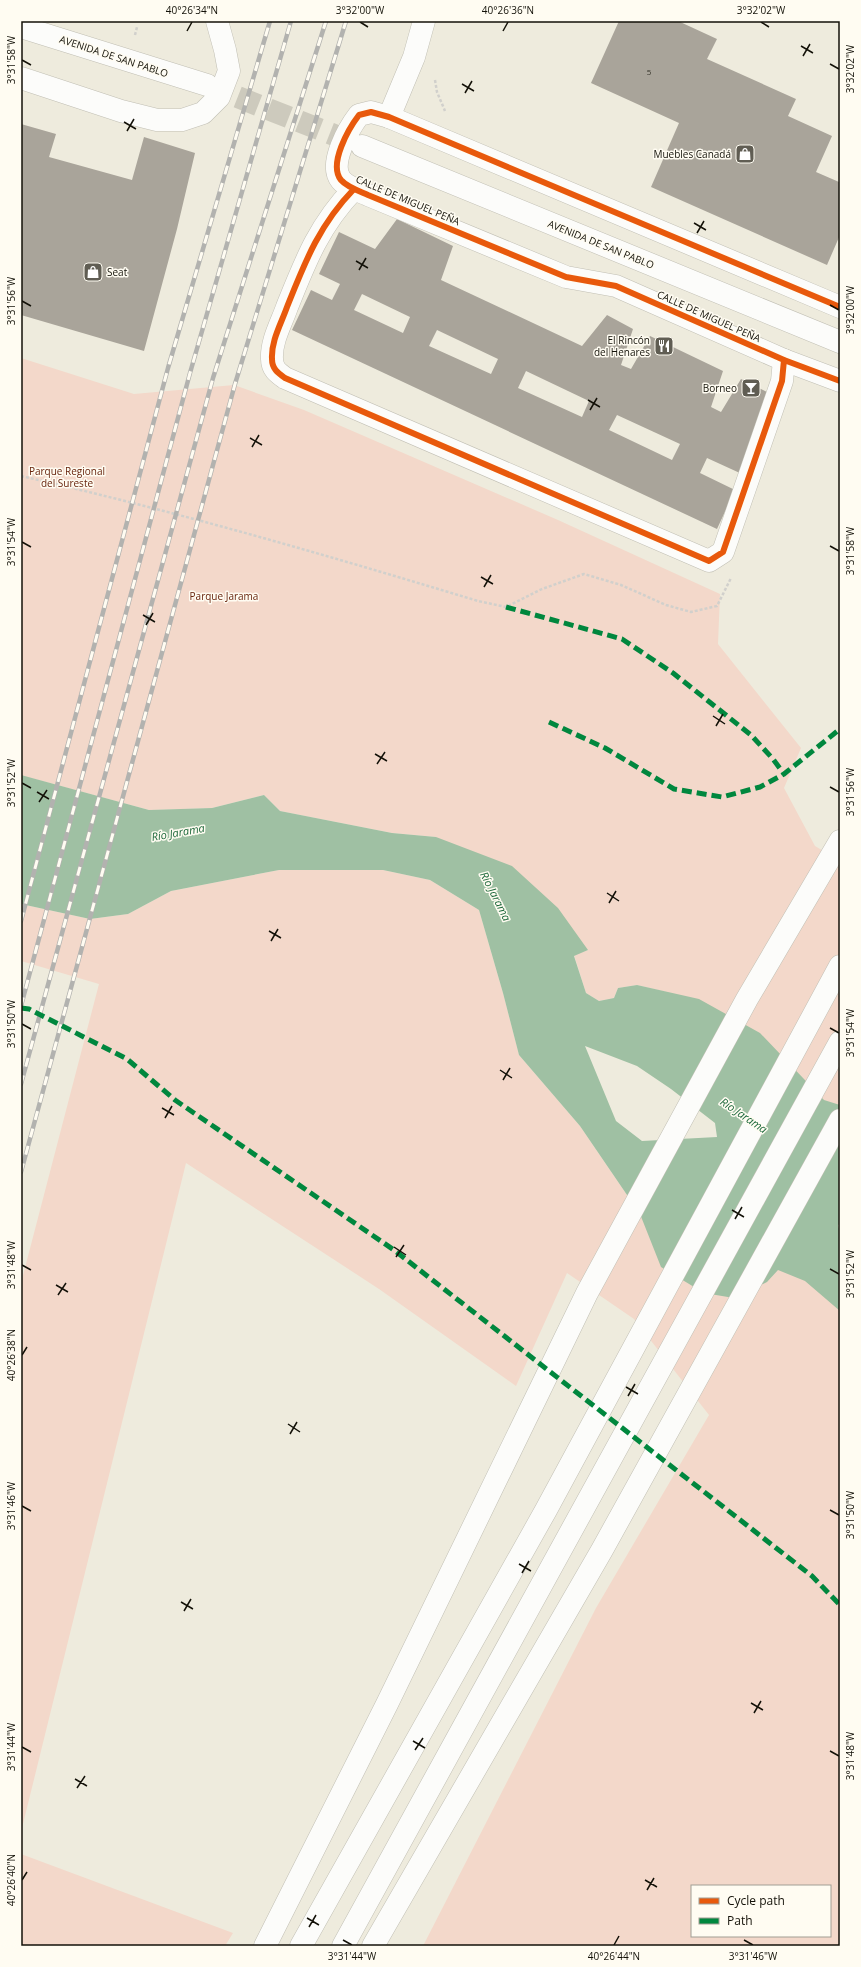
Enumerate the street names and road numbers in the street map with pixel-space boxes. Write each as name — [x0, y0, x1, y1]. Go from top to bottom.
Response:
street label: AVENIDA DE SAN PABLO — [58, 32, 170, 80]
street label: CALLE DE MIGUEL PEÑA — [354, 172, 463, 229]
street label: AVENIDA DE SAN PABLO — [546, 216, 656, 272]
street label: CALLE DE MIGUEL PEÑA — [655, 287, 764, 345]

